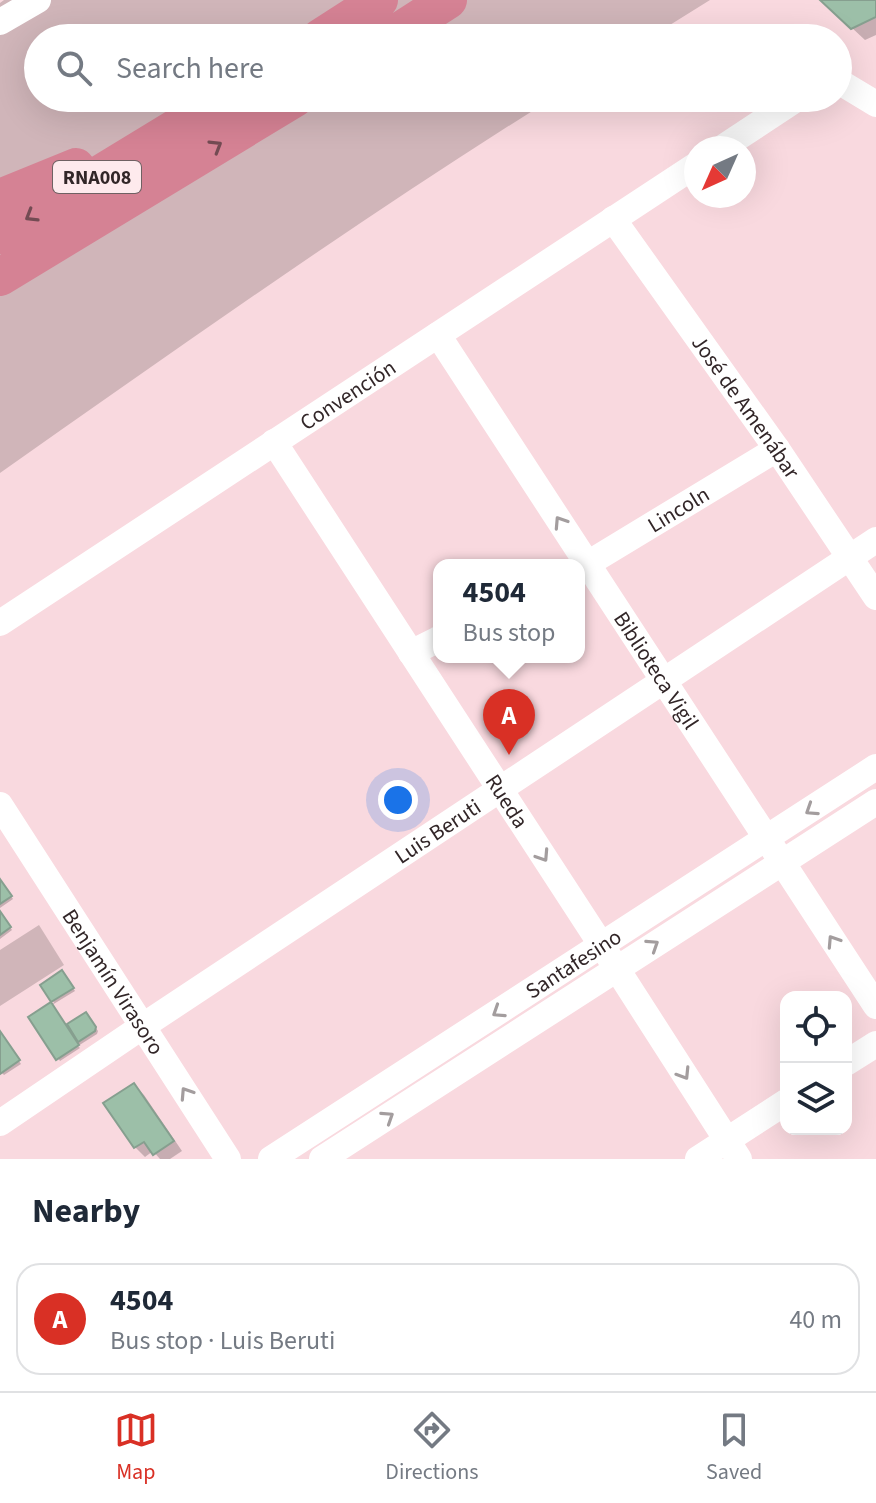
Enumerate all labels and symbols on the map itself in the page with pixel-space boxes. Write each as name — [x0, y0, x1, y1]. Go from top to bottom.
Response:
north arrow — [684, 136, 756, 208]
one-way arrow — [207, 141, 222, 156]
road number: RNA008 — [53, 161, 141, 193]
one-way arrow — [25, 207, 40, 222]
street label: José de Amenábar — [684, 329, 808, 486]
street label: Convención — [294, 352, 402, 439]
street label: Lincoln — [642, 479, 716, 541]
one-way arrow — [555, 516, 570, 531]
street label: Biblioteca Vigil — [605, 605, 706, 736]
pin: A — [483, 689, 535, 755]
street label: Rueda — [477, 768, 536, 835]
your location — [378, 780, 418, 820]
street label: Luis Beruti — [388, 791, 488, 872]
one-way arrow — [805, 800, 819, 815]
one-way arrow — [534, 847, 549, 862]
street label: Benjamín Virasoro — [54, 903, 172, 1061]
street label: Santafesino — [519, 921, 628, 1007]
one-way arrow — [828, 935, 843, 950]
one-way arrow — [644, 940, 659, 955]
one-way arrow — [492, 1002, 507, 1017]
one-way arrow — [675, 1065, 690, 1080]
one-way arrow — [181, 1088, 196, 1102]
one-way arrow — [379, 1111, 393, 1126]

